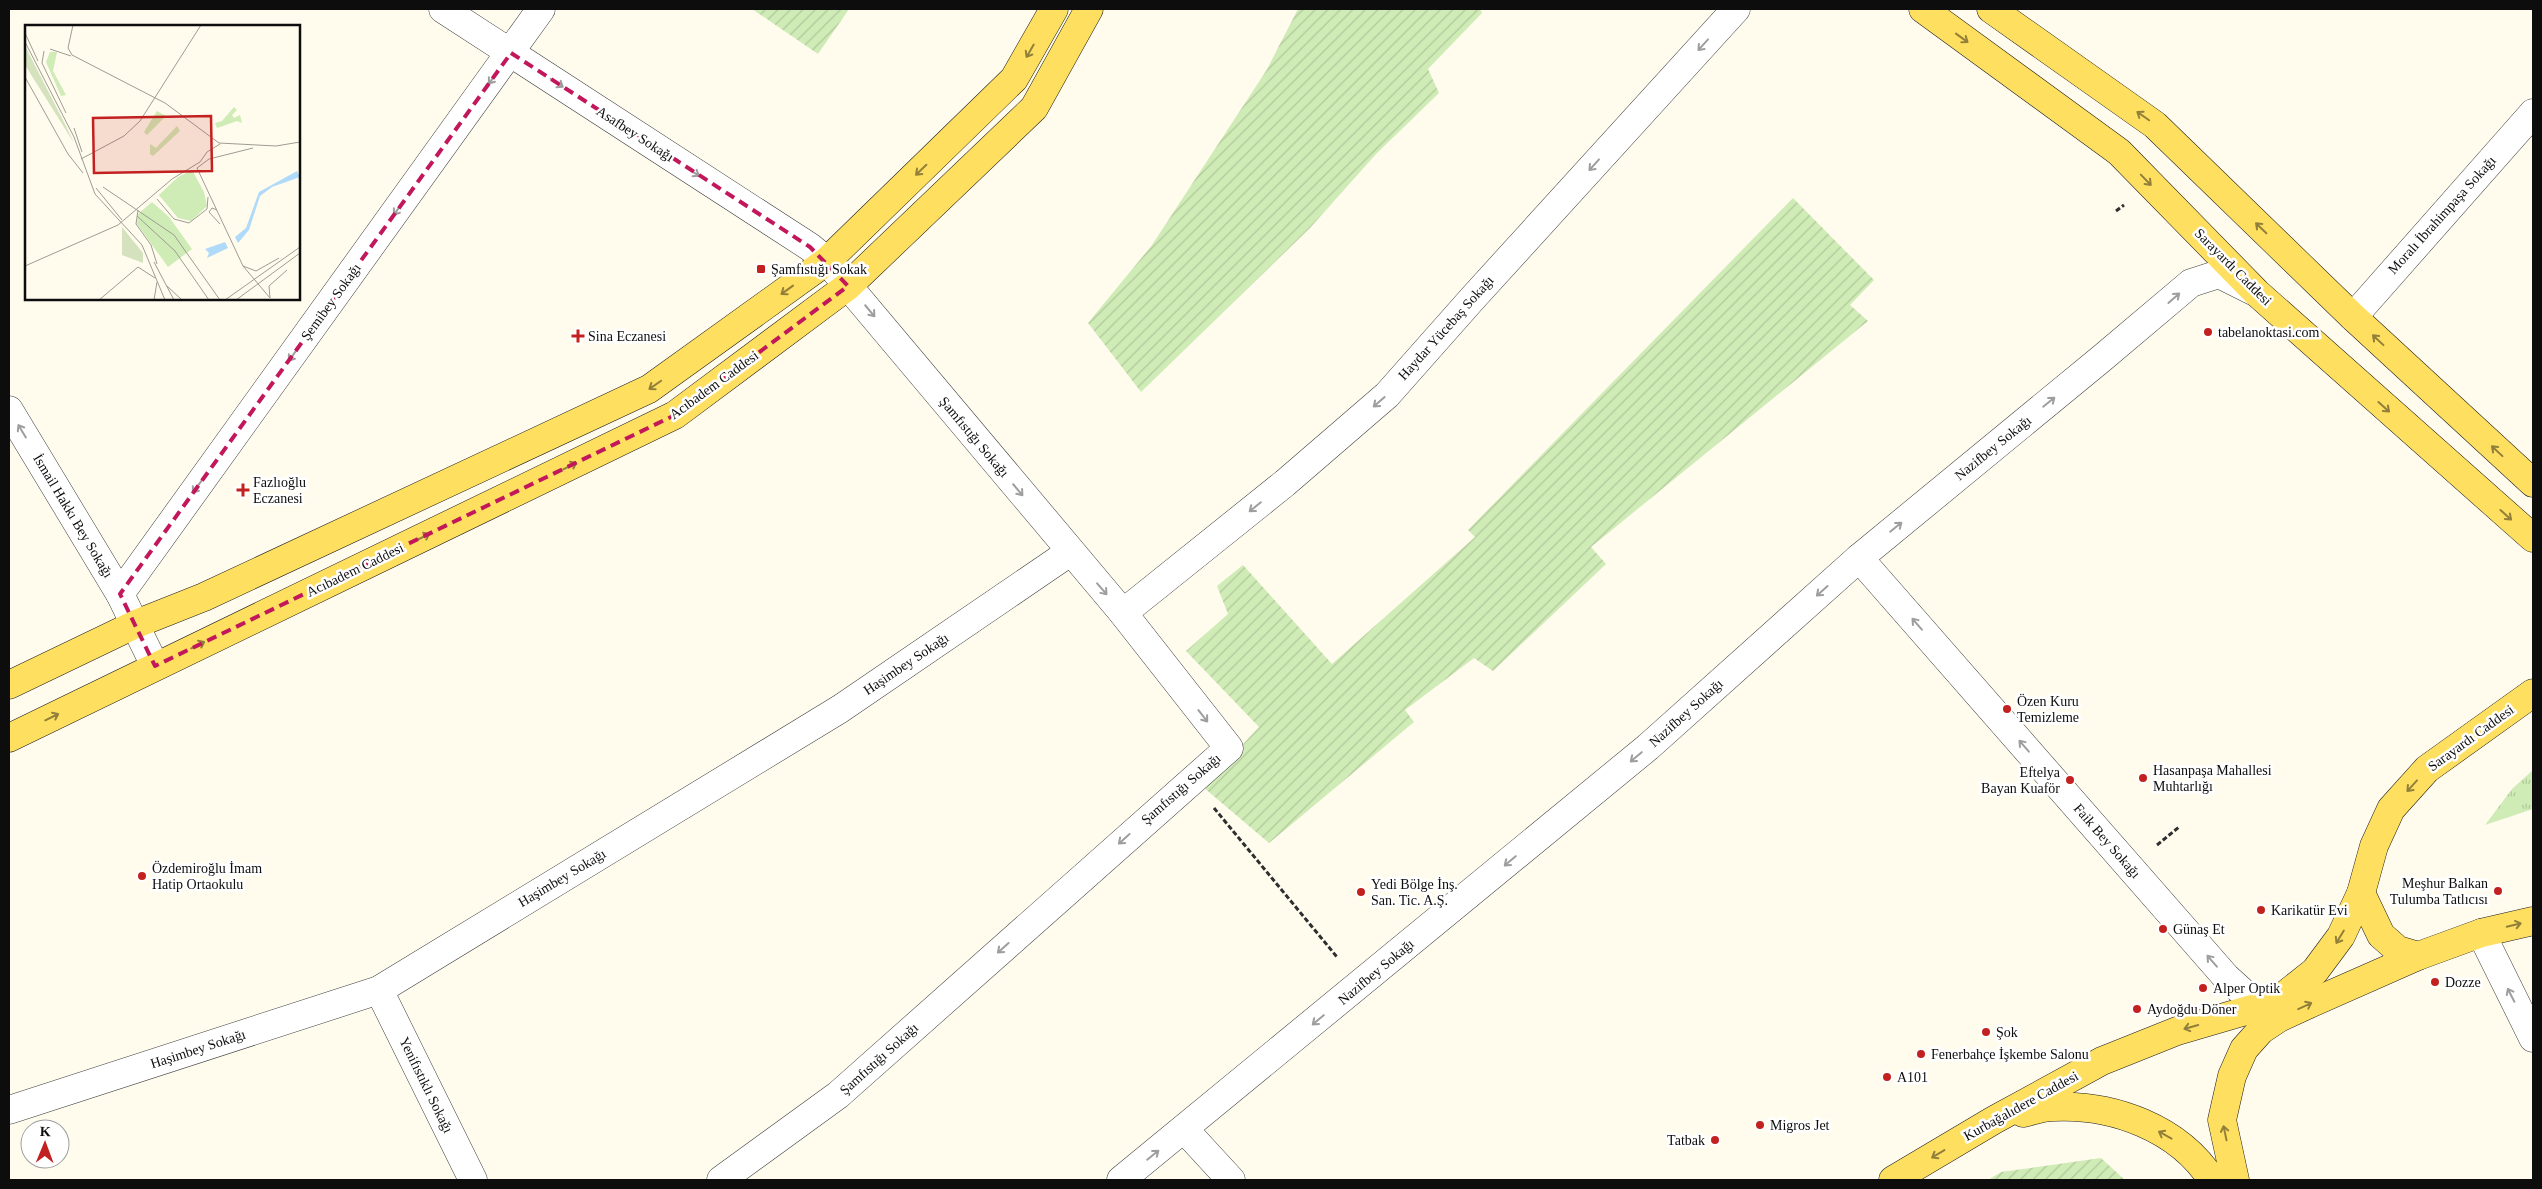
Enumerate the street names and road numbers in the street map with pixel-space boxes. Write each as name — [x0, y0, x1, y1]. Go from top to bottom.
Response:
street label: Asafbey Sokağı — [594, 103, 677, 165]
street label: Moralı İbrahimpaşa Sokağı — [2385, 153, 2499, 277]
street label: Sarayardı Caddesi — [2192, 226, 2275, 309]
street label: Şemibey Sokağı — [298, 261, 364, 343]
street label: Haydar Yücebaş Sokağı — [1395, 273, 1497, 383]
street label: Acıbadem Caddesi — [667, 348, 761, 422]
street label: Şamfıstığı Sokağı — [936, 394, 1012, 480]
street label: Nazifbey Sokağı — [1952, 413, 2034, 483]
street label: İsmail Hakkı Bey Sokağı — [30, 452, 116, 580]
street label: Acıbadem Caddesi — [304, 540, 406, 600]
street label: Haşimbey Sokağı — [861, 630, 951, 698]
street label: Nazifbey Sokağı — [1646, 676, 1726, 750]
street label: Sarayardı Caddesi — [2425, 702, 2517, 774]
street label: Şamfıstığı Sokağı — [1138, 750, 1224, 827]
street label: Faik Bey Sokağı — [2071, 801, 2143, 881]
street label: Haşimbey Sokağı — [516, 846, 608, 910]
street label: Nazifbey Sokağı — [1335, 936, 1417, 1008]
street label: Şamfıstığı Sokağı — [837, 1020, 921, 1098]
street label: Haşimbey Sokağı — [149, 1027, 248, 1071]
street label: Yenifıstıklı Sokağı — [396, 1035, 456, 1135]
street label: Kurbağalıdere Caddesi — [1961, 1068, 2081, 1144]

